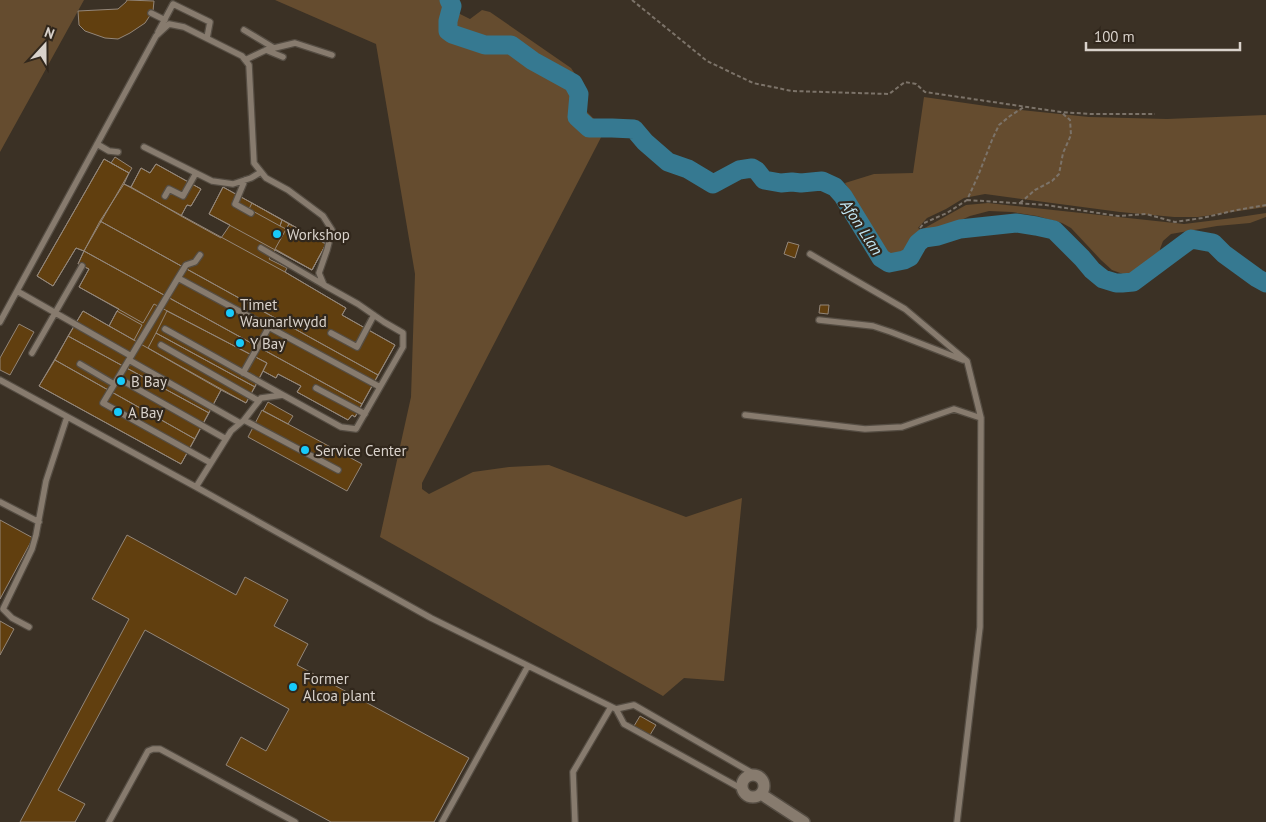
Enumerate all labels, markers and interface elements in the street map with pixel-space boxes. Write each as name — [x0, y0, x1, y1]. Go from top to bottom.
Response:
north arrow — [20, 20, 70, 70]
scale bar — [1086, 20, 1240, 52]
text: N — [42, 23, 57, 43]
text: 100 m — [1094, 27, 1135, 46]
water label: Afon Llan — [836, 195, 887, 259]
place label: Workshop — [287, 225, 350, 244]
marker: Workshop — [271, 228, 283, 240]
place label: Timet Waunarlwydd — [240, 295, 327, 331]
marker: Timet Waunarlwydd — [224, 307, 236, 319]
place label: Y Bay — [250, 334, 285, 353]
marker: Y Bay — [234, 337, 246, 349]
place label: B Bay — [131, 372, 167, 391]
marker: B Bay — [115, 375, 127, 387]
place label: A Bay — [128, 403, 163, 422]
marker: A Bay — [112, 406, 124, 418]
place label: Service Center — [315, 441, 407, 460]
marker: Service Center — [299, 444, 311, 456]
place label: Former Alcoa plant — [303, 669, 375, 705]
marker: Former Alcoa plant — [287, 681, 299, 693]

